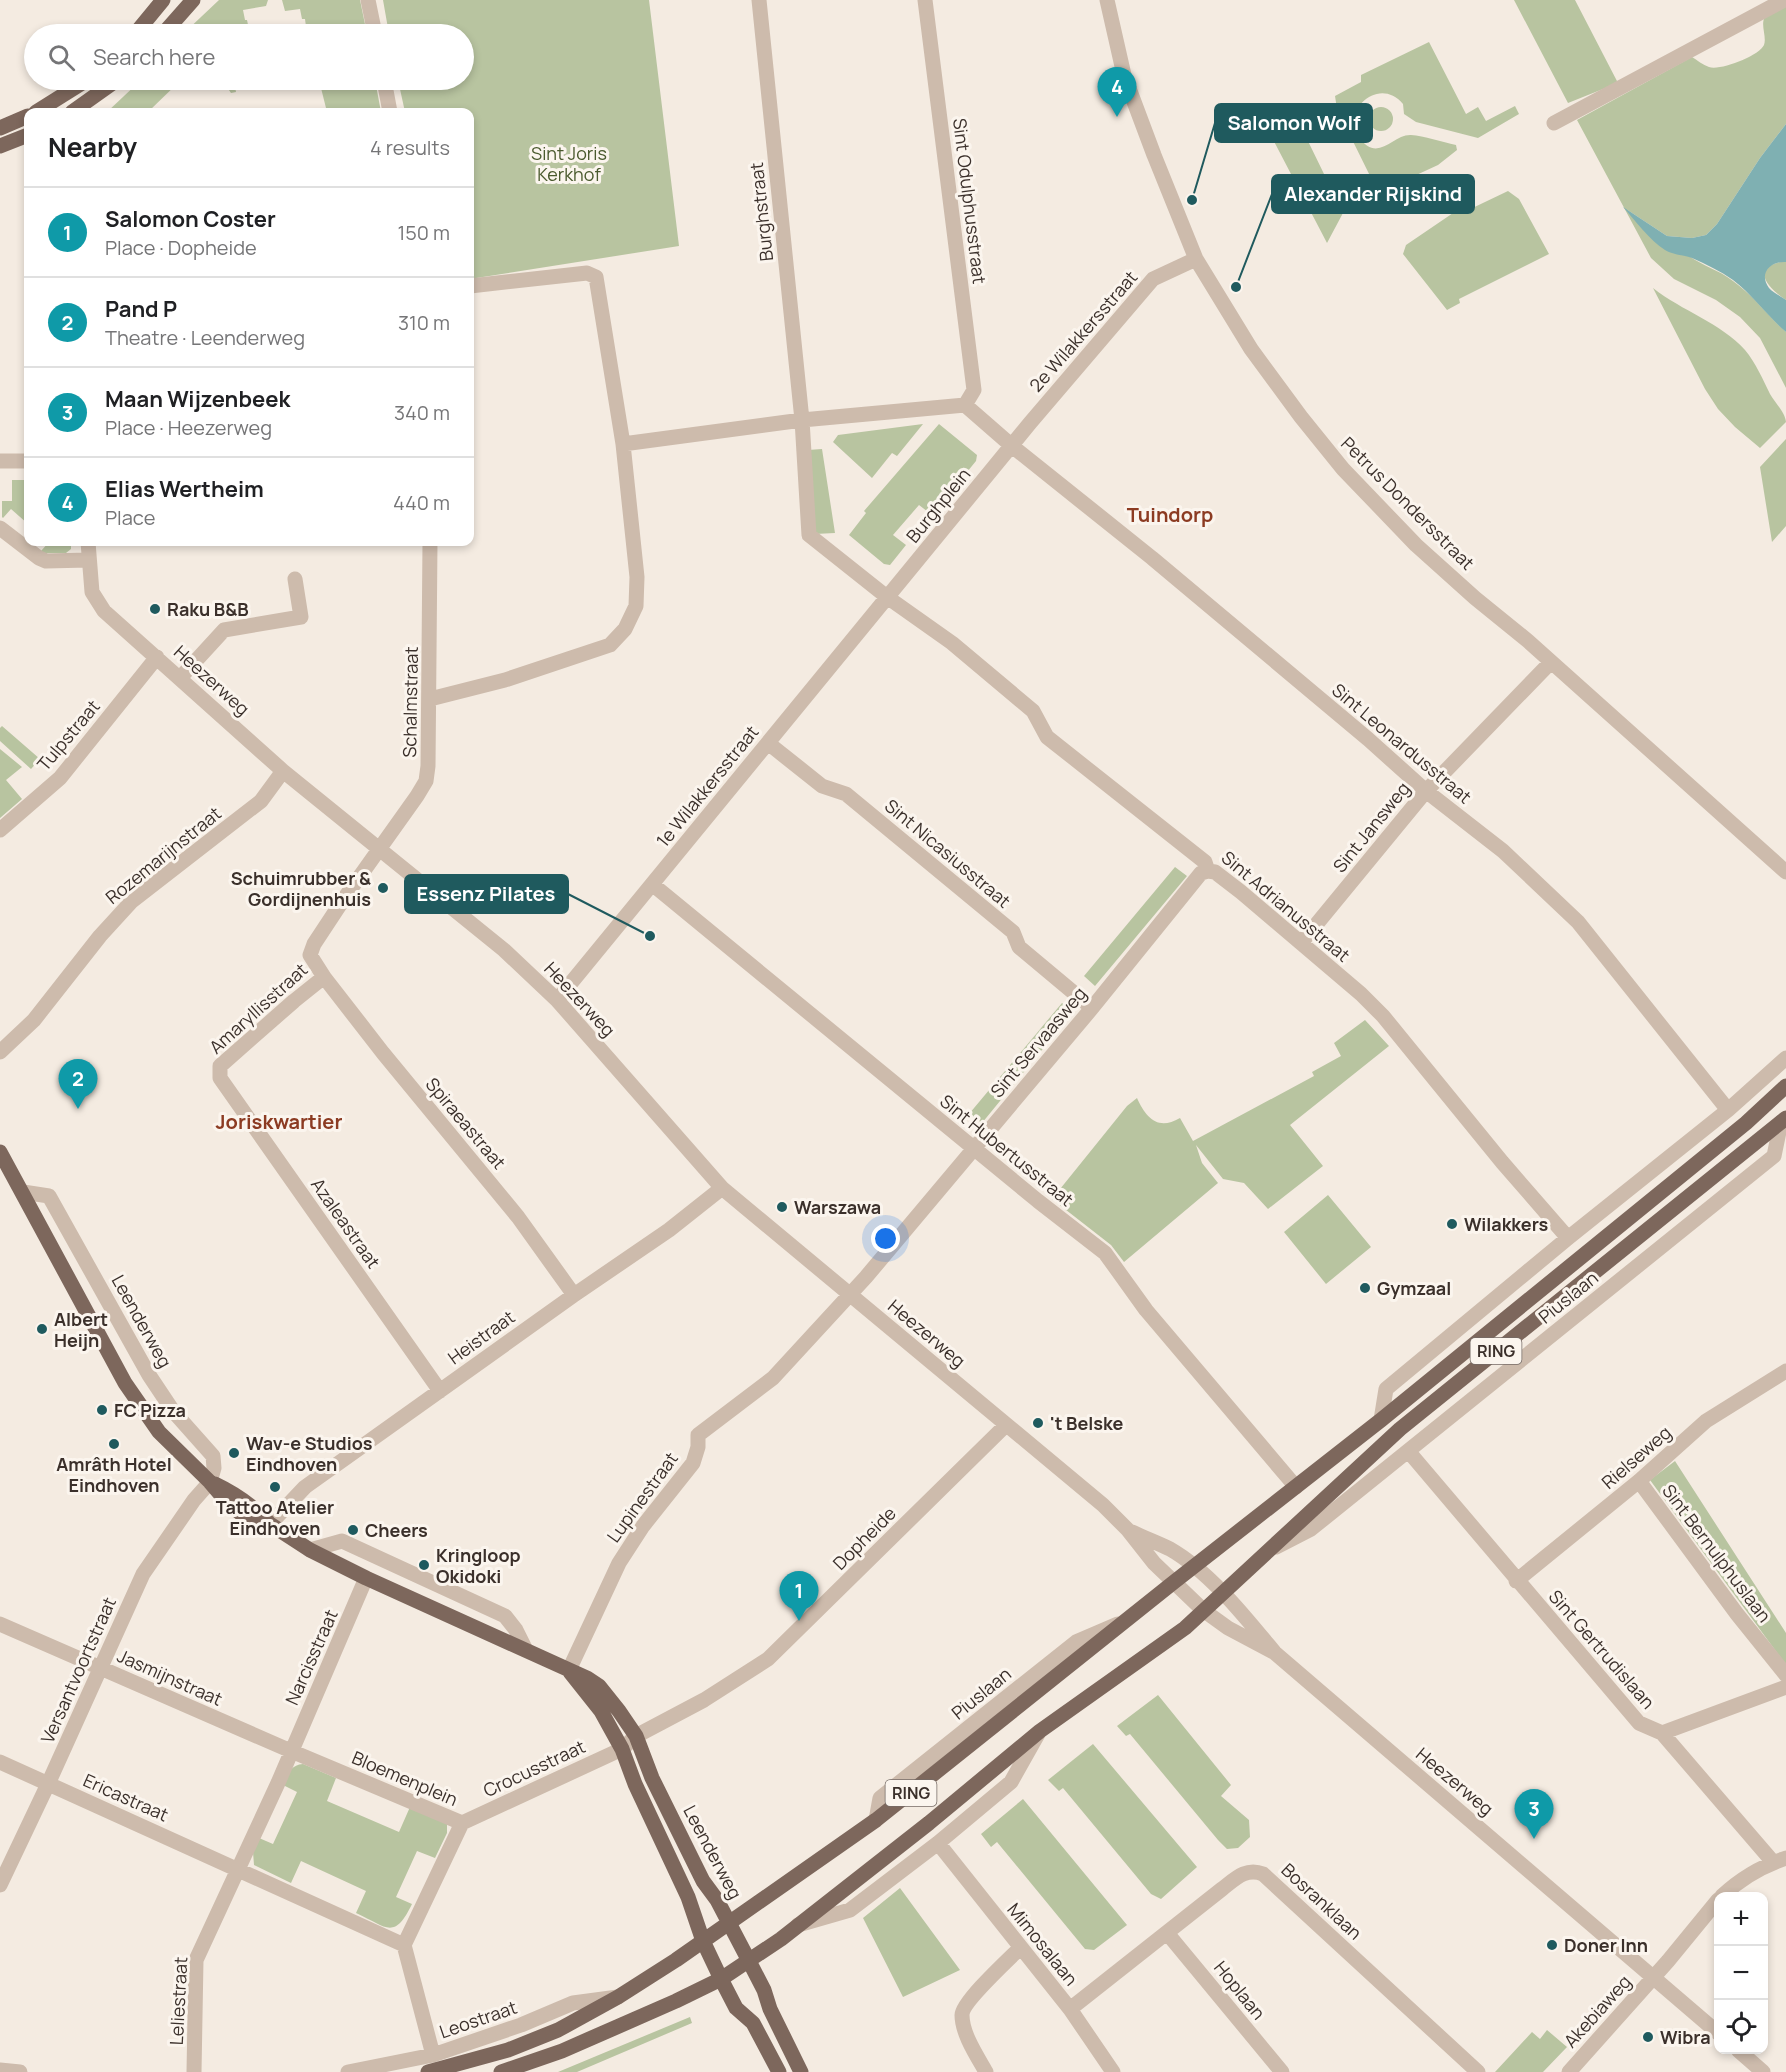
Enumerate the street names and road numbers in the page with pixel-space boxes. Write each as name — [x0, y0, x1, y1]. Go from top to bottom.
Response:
street label: Sint Odulphusstraat — [948, 117, 992, 285]
street label: Burghstraat — [744, 161, 778, 263]
street label: 2e Wilakkersstraat — [1024, 265, 1142, 397]
street label: Petrus Dondersstraat — [1336, 431, 1480, 575]
street label: Burghplein — [901, 463, 975, 547]
street label: Heezerweg — [169, 640, 255, 720]
street label: Schalmstraat — [397, 646, 423, 758]
street label: Sint Leonardusstraat — [1327, 678, 1477, 808]
street label: Tulpstraat — [31, 695, 105, 775]
street label: 1e Wilakkersstraat — [651, 720, 763, 852]
street label: Sint Jansweg — [1327, 777, 1415, 877]
street label: Sint Nicasiusstraat — [880, 793, 1016, 913]
street label: Rozemarijnstraat — [100, 801, 226, 909]
street label: Sint Adrianusstraat — [1217, 845, 1355, 967]
street label: Amaryllisstraat — [204, 957, 312, 1059]
street label: Heezerweg — [539, 957, 621, 1041]
street label: Sint Servaasweg — [985, 982, 1091, 1102]
street label: Spiraeastraat — [421, 1072, 511, 1174]
street label: Sint Hubertusstraat — [935, 1089, 1079, 1211]
street label: Azaleastraat — [306, 1173, 386, 1273]
street label: Piuslaan — [1533, 1266, 1603, 1328]
street label: Leenderweg — [107, 1270, 177, 1372]
street label: Heezerweg — [883, 1294, 971, 1372]
street label: Heistraat — [443, 1305, 519, 1369]
road number: RING — [1470, 1338, 1522, 1364]
street label: Rielseweg — [1596, 1420, 1676, 1494]
street label: Lupinestraat — [601, 1447, 683, 1547]
street label: Sint Bernulphuslaan — [1657, 1479, 1777, 1627]
street label: Dopheide — [827, 1501, 901, 1575]
street label: Sint Gertrudislaan — [1544, 1584, 1660, 1714]
street label: Versantvoortstraat — [35, 1593, 121, 1747]
street label: Narcisstraat — [279, 1606, 343, 1708]
street label: Jasmijnstraat — [114, 1643, 226, 1711]
street label: Piuslaan — [946, 1662, 1016, 1724]
street label: Crocusstraat — [479, 1734, 589, 1802]
street label: Heezerweg — [1411, 1742, 1499, 1820]
street label: Bloemenplein — [349, 1745, 461, 1811]
street label: Ericastraat — [80, 1768, 172, 1826]
road number: RING — [886, 1780, 936, 1806]
street label: Leenderweg — [678, 1801, 748, 1903]
street label: Bosranklaan — [1277, 1858, 1367, 1944]
street label: Mimosalaan — [1002, 1898, 1084, 1990]
street label: Leliestraat — [164, 1956, 192, 2046]
street label: Hoplaan — [1209, 1956, 1271, 2024]
street label: Akebiaweg — [1558, 1970, 1636, 2052]
street label: Leostraat — [436, 1995, 520, 2043]

